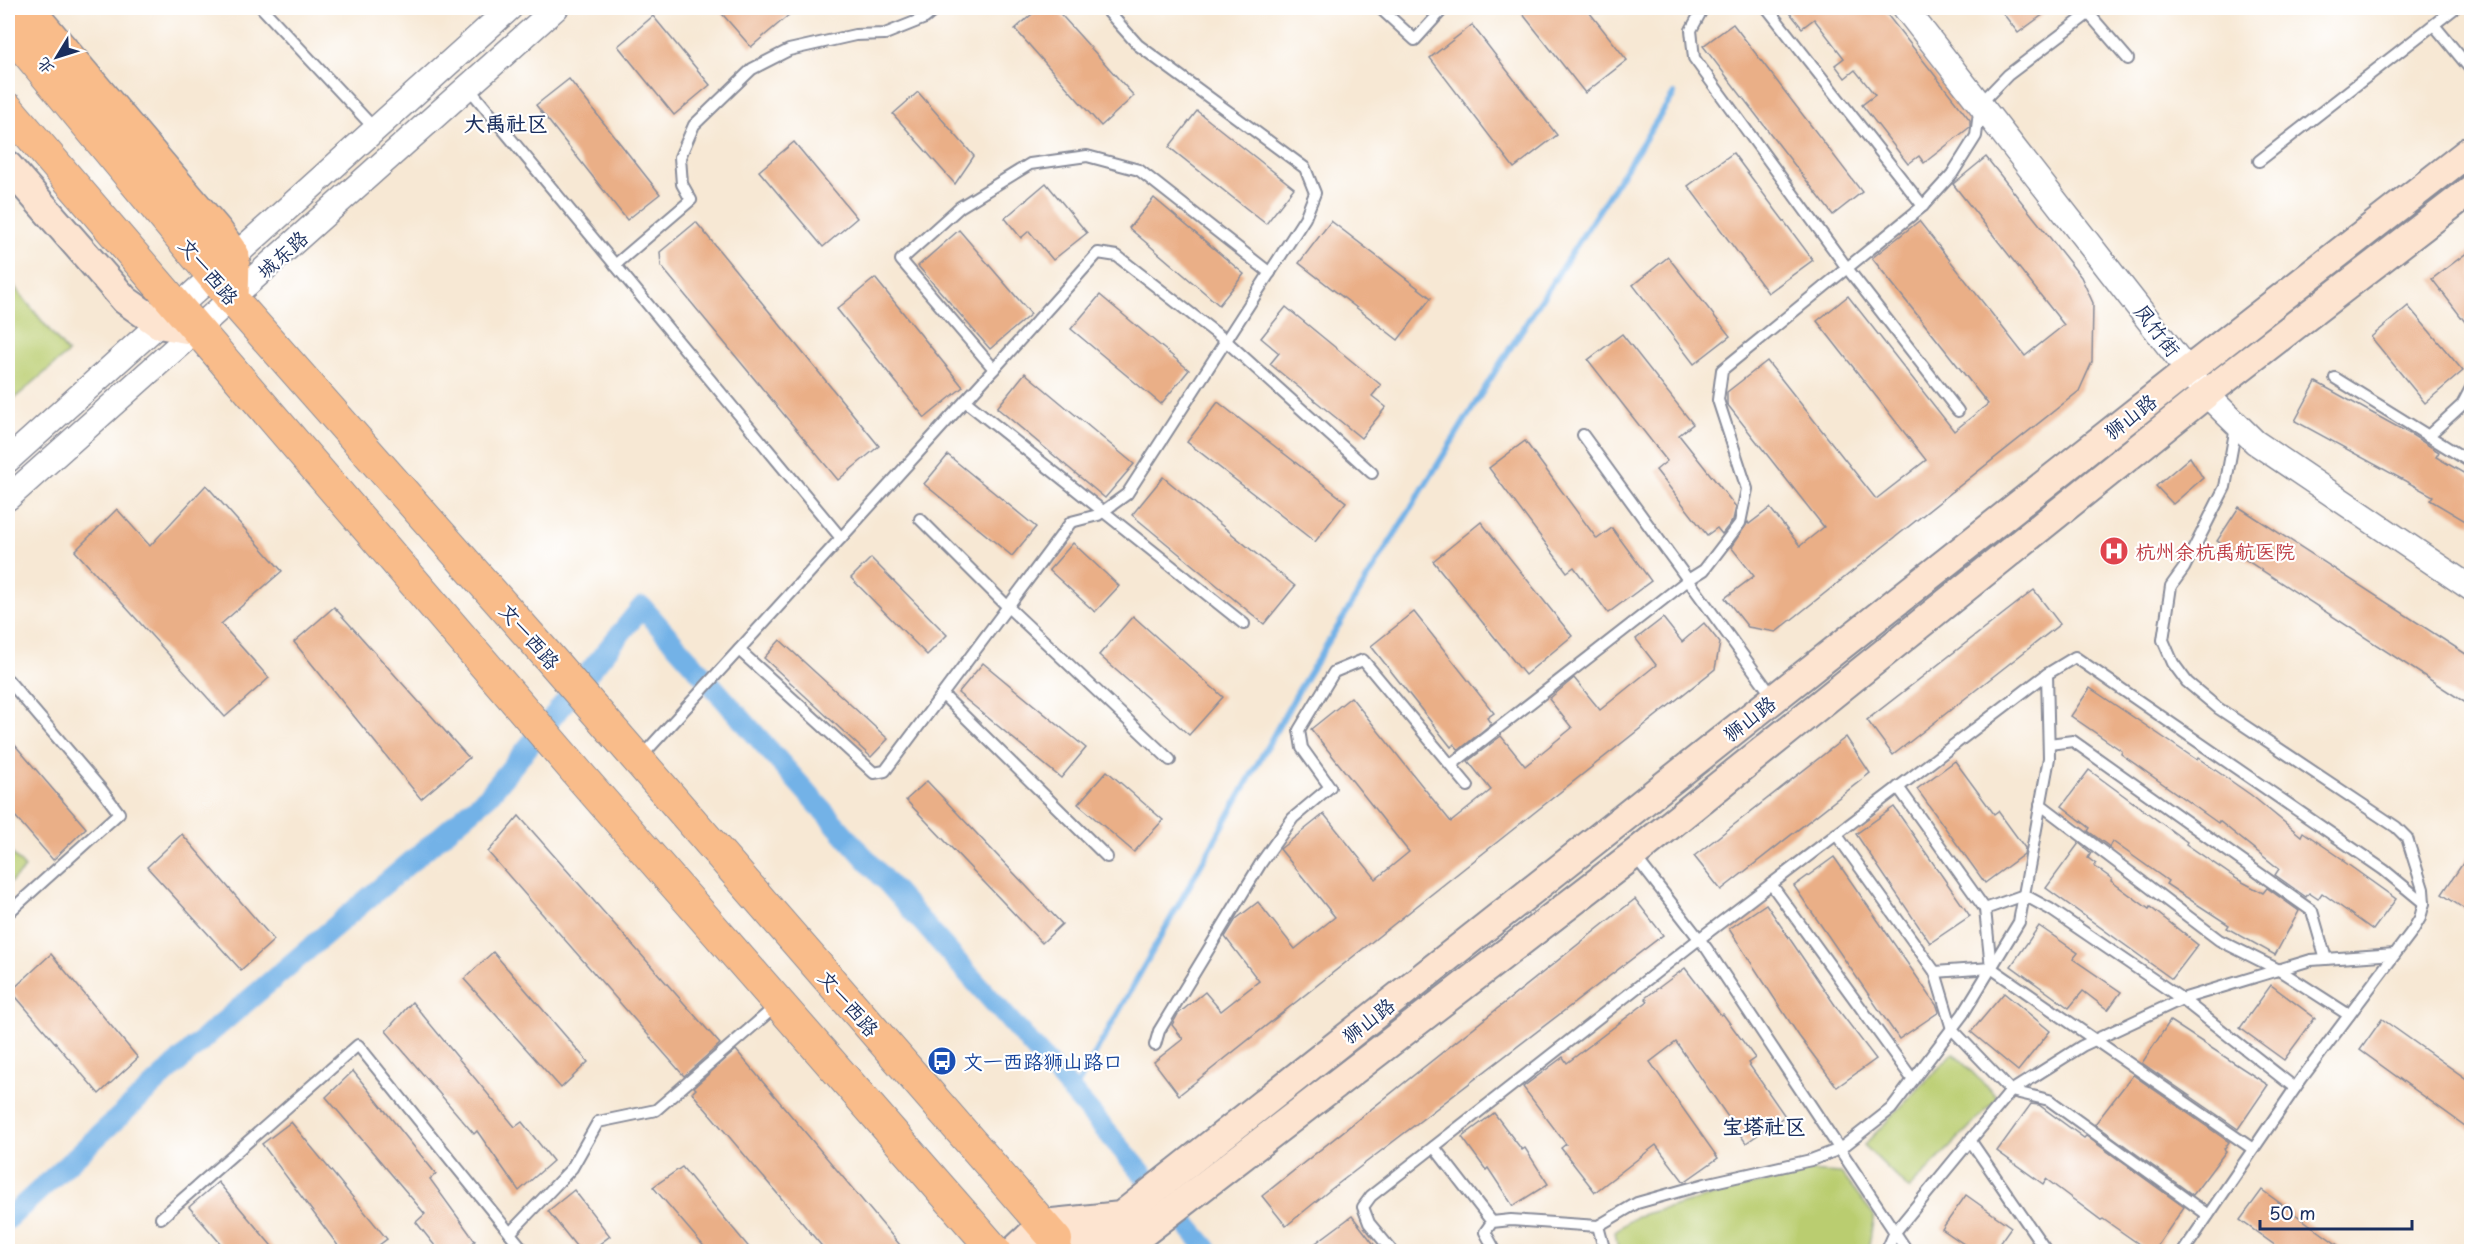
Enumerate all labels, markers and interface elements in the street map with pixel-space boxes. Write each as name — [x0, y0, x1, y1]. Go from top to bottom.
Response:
north arrow — [27, 27, 87, 87]
text: 北 — [30, 53, 59, 81]
district label: 大禹社区 — [464, 106, 548, 138]
street label: 城东路 — [250, 222, 315, 285]
street label: 文一西路 — [172, 231, 247, 312]
street label: 凤竹街 — [2128, 297, 2188, 363]
street label: 狮山路 — [2097, 385, 2164, 446]
hospital icon: 杭州余杭禹航医院 — [2098, 535, 2130, 567]
place label: 杭州余杭禹航医院 — [2135, 536, 2295, 566]
street label: 文一西路 — [492, 596, 568, 677]
street label: 狮山路 — [1716, 687, 1783, 748]
street label: 文一西路 — [811, 963, 887, 1044]
street label: 狮山路 — [1335, 989, 1402, 1050]
bus stop icon: 文一西路狮山路口 — [926, 1045, 958, 1077]
place label: 文一西路狮山路口 — [963, 1046, 1123, 1076]
district label: 宝塔社区 — [1722, 1109, 1806, 1141]
scale bar — [2260, 1193, 2412, 1231]
text: 50 m — [2269, 1199, 2316, 1226]

